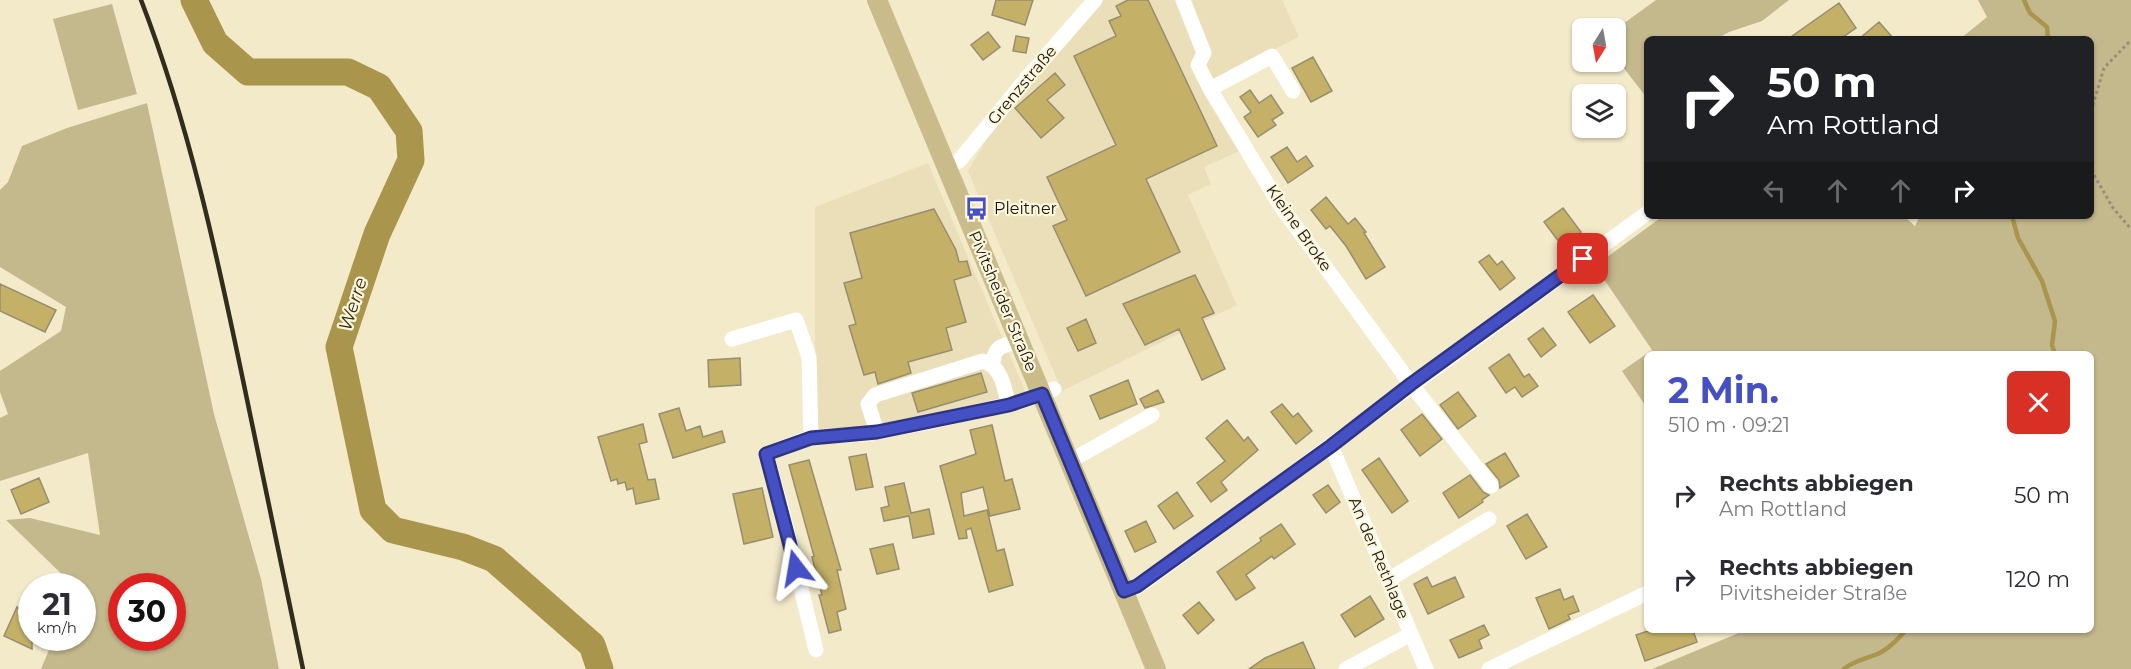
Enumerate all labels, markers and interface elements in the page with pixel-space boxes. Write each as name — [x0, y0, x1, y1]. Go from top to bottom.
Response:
north arrow — [1572, 18, 1626, 72]
map controls — [1572, 18, 1626, 138]
street label: Grenzstraße — [984, 42, 1060, 128]
text: 50 m — [1767, 56, 1876, 108]
icon: right — [1668, 60, 1746, 138]
button: layers — [1572, 84, 1626, 138]
text: Am Rottland — [1767, 108, 1940, 141]
icon: left — [1758, 174, 1791, 207]
icon: ahead — [1821, 174, 1854, 207]
icon: ahead — [1884, 174, 1917, 207]
icon: right — [1947, 174, 1980, 207]
street label: Kleine Broke — [1262, 181, 1336, 275]
bus stop icon: Pleitner — [963, 195, 989, 221]
place label: Pleitner — [994, 199, 1057, 218]
street label: Pivitsheider Straße — [965, 228, 1041, 374]
pin — [1557, 233, 1608, 284]
icon: arrive — [1566, 242, 1599, 275]
water label: Werre — [334, 275, 372, 333]
text: 2 Min. — [1668, 368, 1779, 412]
button: close — [2007, 371, 2070, 434]
text: 510 m · 09:21 — [1668, 413, 1790, 437]
text: Rechts abbiegen — [1719, 470, 1914, 497]
icon: right — [1668, 479, 1701, 512]
text: 50 m — [2014, 482, 2070, 509]
street label: An der Rethlage — [1345, 494, 1413, 622]
text: Am Rottland — [1719, 497, 1847, 521]
position arrow — [764, 536, 828, 600]
text: Rechts abbiegen — [1719, 554, 1914, 581]
icon: right — [1668, 563, 1701, 596]
text: 120 m — [2006, 566, 2070, 593]
speed limit sign: 30 — [108, 573, 186, 651]
text: Pivitsheider Straße — [1719, 581, 1907, 605]
text: 21 — [42, 586, 72, 623]
text: km/h — [37, 618, 77, 637]

